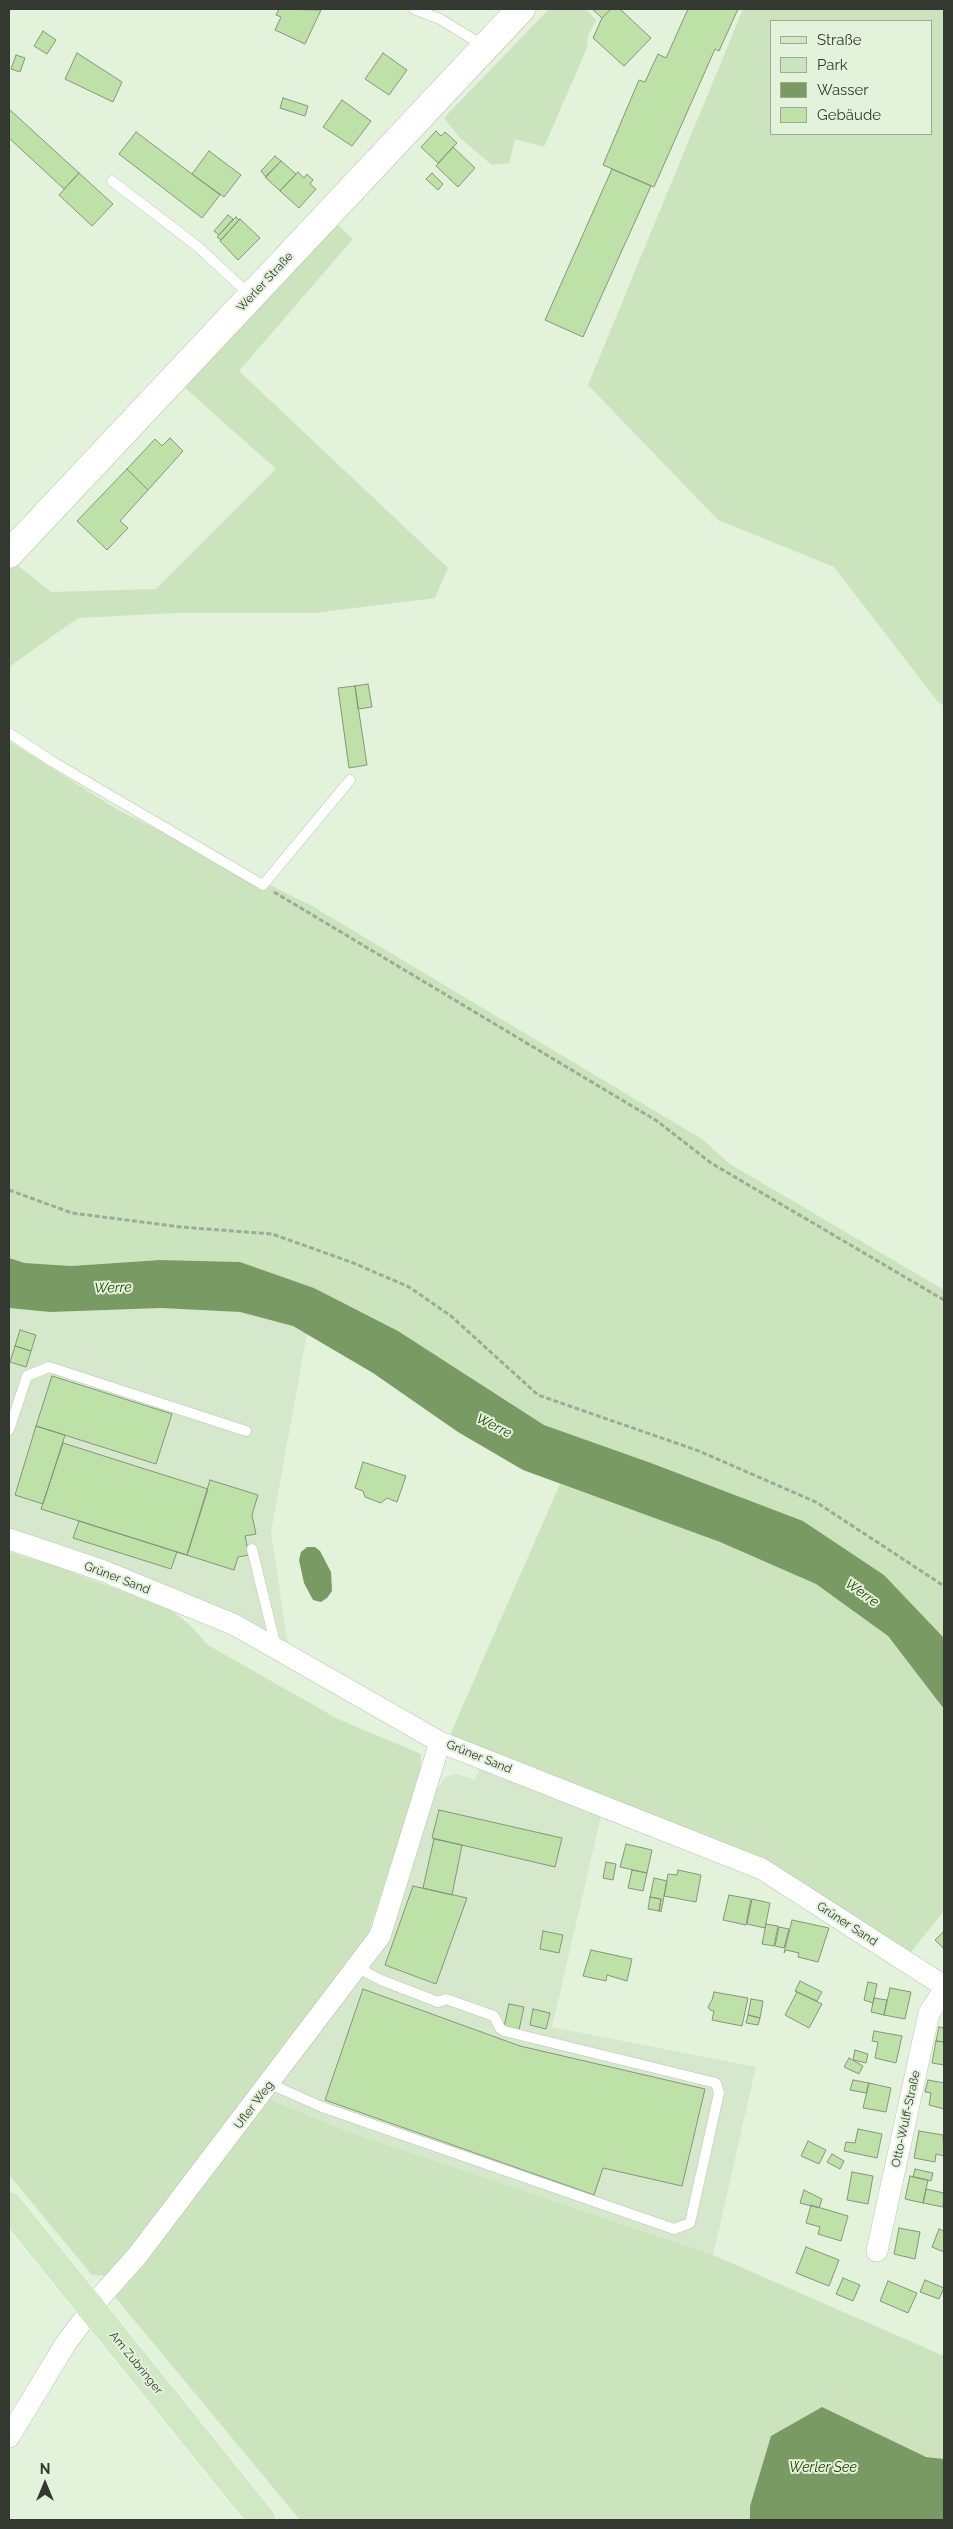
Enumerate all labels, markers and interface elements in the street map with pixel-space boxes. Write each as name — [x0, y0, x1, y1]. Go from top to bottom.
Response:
legend — [770, 20, 933, 135]
text: Straße — [817, 31, 861, 49]
text: Park — [817, 56, 848, 74]
text: Wasser — [817, 81, 869, 99]
text: Gebäude — [817, 106, 881, 124]
street label: Werler Straße — [234, 249, 296, 315]
water label: Werre — [94, 1279, 132, 1297]
water label: Werre — [473, 1410, 515, 1442]
street label: Grüner Sand — [82, 1559, 152, 1597]
water label: Werre — [842, 1575, 882, 1611]
street label: Grüner Sand — [444, 1737, 514, 1777]
street label: Grüner Sand — [814, 1899, 880, 1949]
street label: Otto-Wulff-Straße — [889, 2069, 923, 2169]
street label: Ufler Weg — [231, 2078, 277, 2132]
street label: Am Zubringer — [106, 2329, 166, 2397]
north arrow — [20, 2459, 70, 2509]
water label: Werler See — [789, 2460, 857, 2476]
text: N — [40, 2461, 50, 2477]

